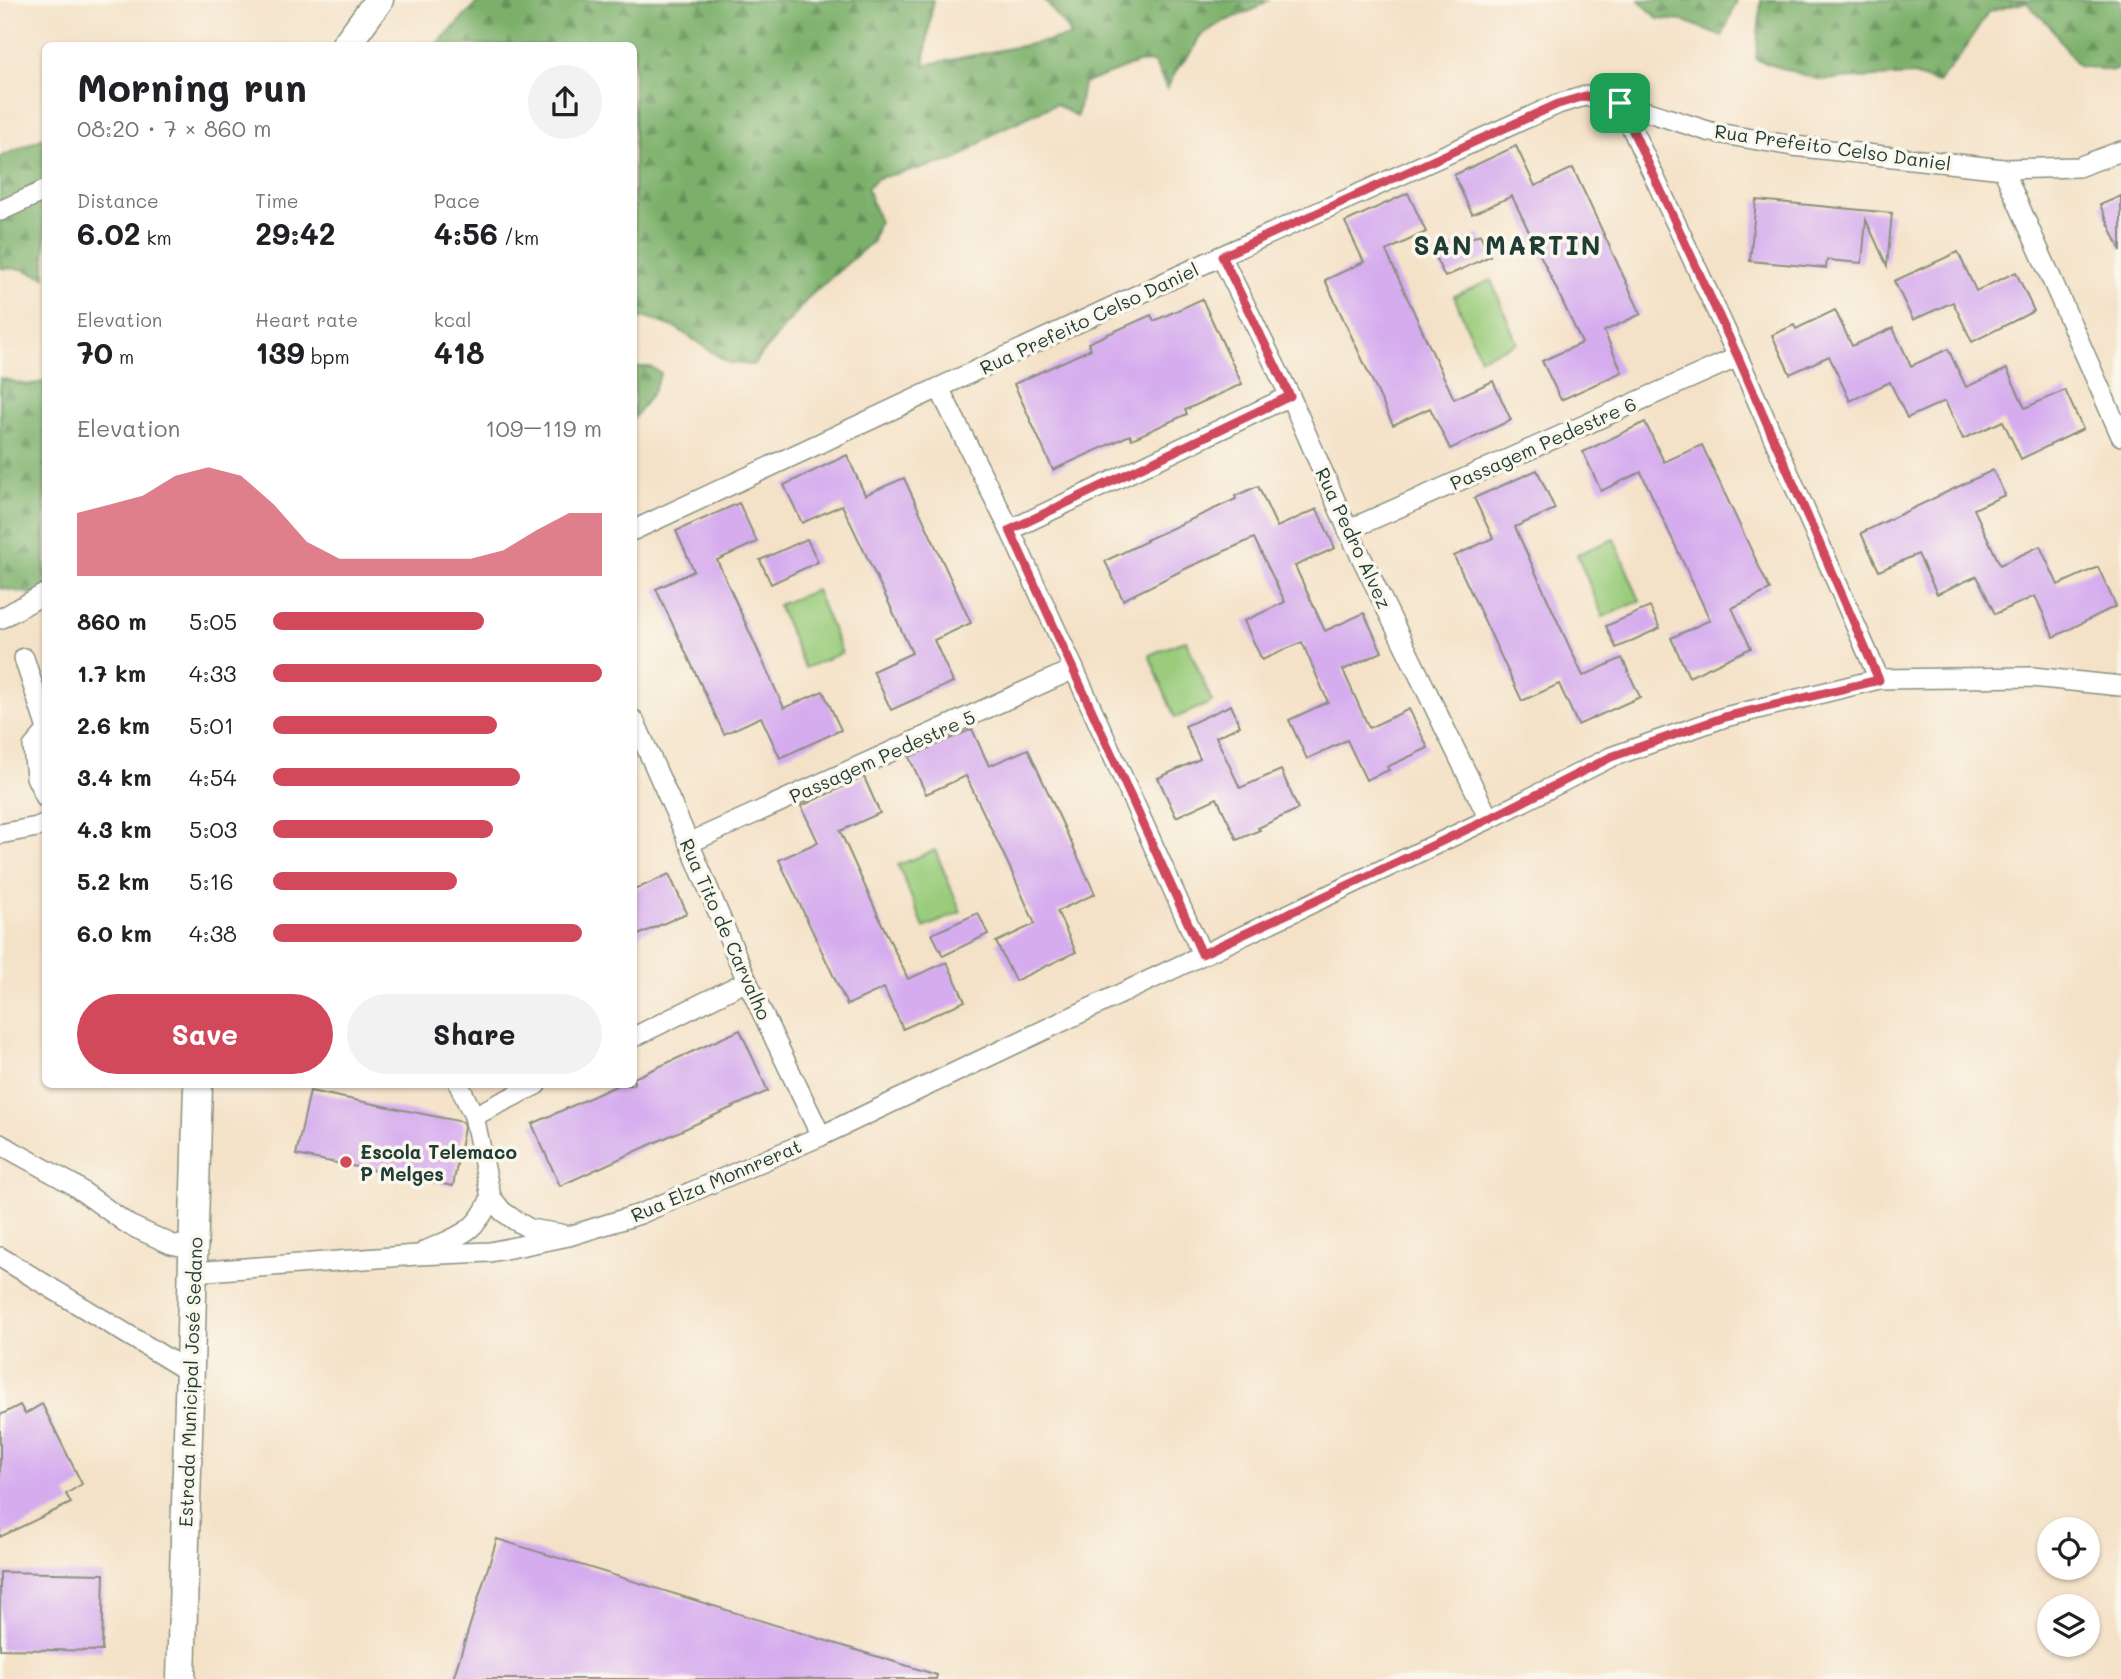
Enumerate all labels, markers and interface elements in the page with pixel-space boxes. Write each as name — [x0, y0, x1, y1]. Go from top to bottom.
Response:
text: Morning run — [77, 62, 307, 112]
button: share — [528, 65, 602, 139]
pin — [1590, 73, 1650, 133]
icon: arrive — [1601, 84, 1639, 122]
text: 08:20 · 7 × 860 m — [77, 113, 272, 143]
street label: Rua Prefeito Celso Daniel — [1713, 118, 1953, 176]
text: Distance — [77, 188, 159, 213]
text: Time — [255, 188, 299, 213]
text: Pace — [434, 188, 480, 213]
text: 6.02 — [77, 213, 140, 253]
text: 29:42 — [255, 213, 335, 253]
text: 4:56 — [434, 213, 498, 253]
text: km — [140, 225, 172, 250]
text: /km — [498, 225, 539, 250]
district label: SAN MARTIN — [1413, 228, 1603, 262]
street label: Rua Prefeito Celso Daniel — [976, 256, 1202, 380]
text: Elevation — [77, 307, 162, 332]
text: Heart rate — [255, 307, 358, 332]
text: kcal — [434, 307, 472, 332]
text: 70 — [77, 332, 113, 372]
text: 139 — [255, 332, 305, 372]
text: 418 — [434, 332, 485, 372]
text: m — [113, 344, 134, 369]
text: bpm — [305, 344, 350, 369]
street label: Passagem Pedestre 6 — [1446, 391, 1640, 495]
text: Elevation — [77, 413, 180, 443]
text: 109–119 m — [485, 413, 602, 443]
street label: Rua Pedro Alvez — [1310, 463, 1398, 613]
text: 860 m — [77, 606, 147, 636]
text: 5:05 — [189, 606, 237, 636]
text: 1.7 km — [77, 658, 146, 688]
text: 4:33 — [189, 658, 237, 688]
street label: Passagem Pedestre 5 — [785, 704, 979, 808]
text: 2.6 km — [77, 710, 150, 740]
text: 5:01 — [189, 710, 234, 740]
text: 3.4 km — [77, 762, 151, 792]
text: 4:54 — [189, 762, 237, 792]
text: 4.3 km — [77, 814, 151, 844]
text: 5:03 — [189, 814, 237, 844]
street label: Rua Tito de Carvalho — [675, 834, 777, 1024]
text: 5.2 km — [77, 866, 149, 896]
text: 5:16 — [189, 866, 234, 896]
text: 6.0 km — [77, 918, 152, 948]
text: 4:38 — [189, 918, 237, 948]
button: Save — [77, 994, 333, 1074]
button: Share — [347, 994, 602, 1074]
street label: Rua Elza Monnrerat — [627, 1133, 805, 1227]
place label: Escola Telemaco P Melges — [360, 1139, 517, 1186]
marker: Escola Telemaco P Melges — [338, 1154, 354, 1170]
street label: Estrada Municipal José Sedano — [172, 1237, 208, 1527]
map controls — [2037, 1517, 2100, 1657]
button: locate — [2037, 1517, 2100, 1580]
button: layers — [2037, 1594, 2100, 1657]

